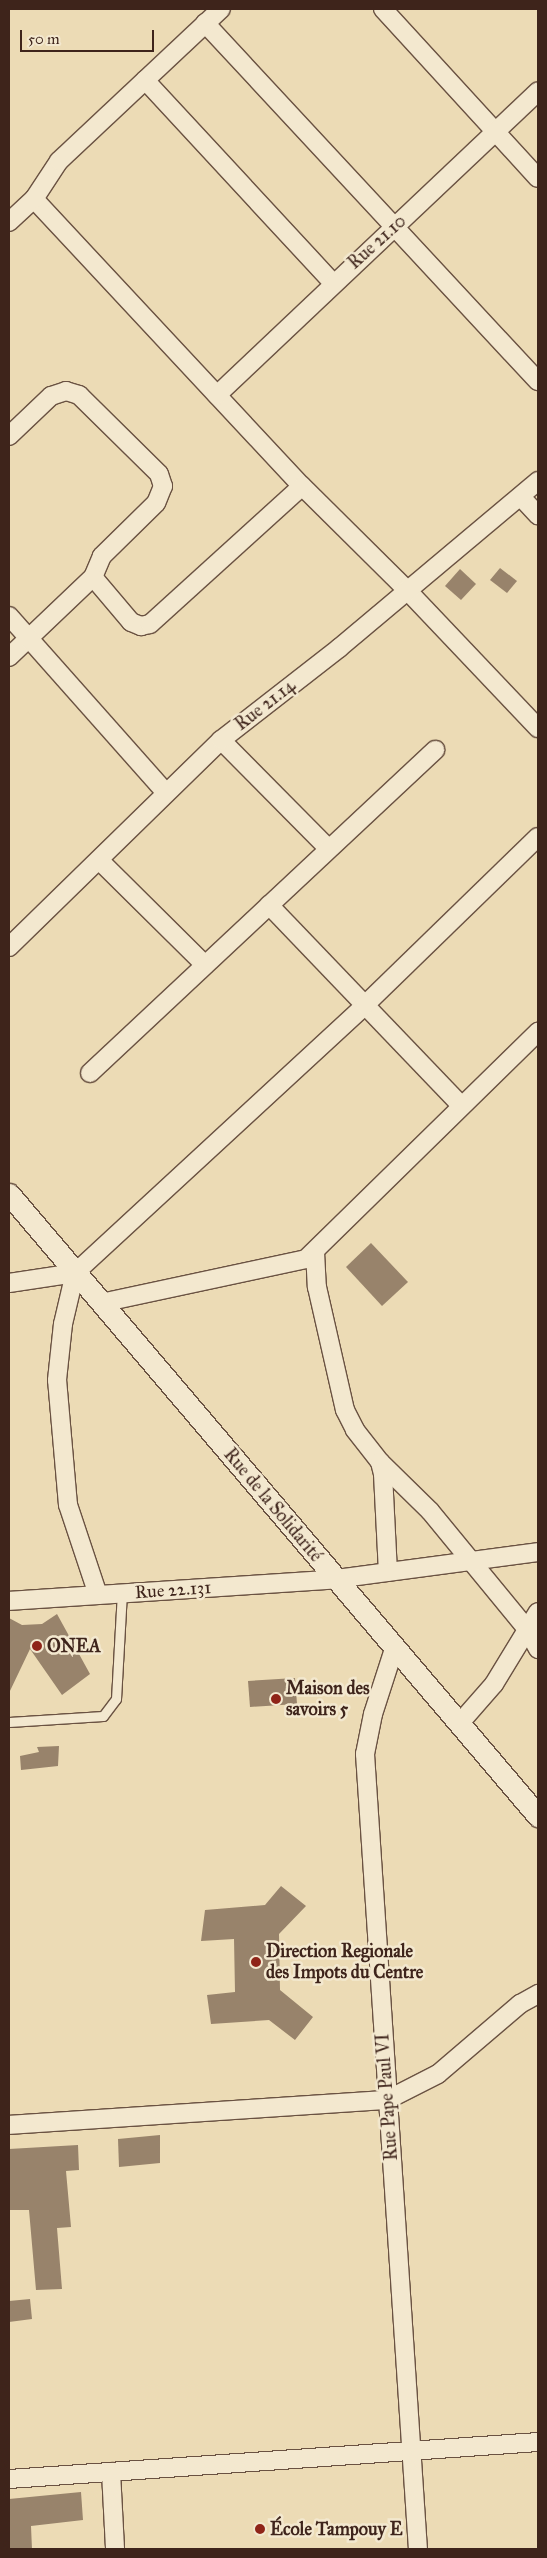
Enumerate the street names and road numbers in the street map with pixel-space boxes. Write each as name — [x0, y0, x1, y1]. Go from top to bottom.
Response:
street label: Rue 21.10 — [344, 210, 410, 274]
street label: Rue 21.14 — [231, 675, 299, 735]
street label: Rue de la Solidarité — [219, 1444, 327, 1566]
street label: Rue 22.131 — [134, 1577, 212, 1603]
street label: Rue Pape Paul VI — [372, 2033, 402, 2161]

